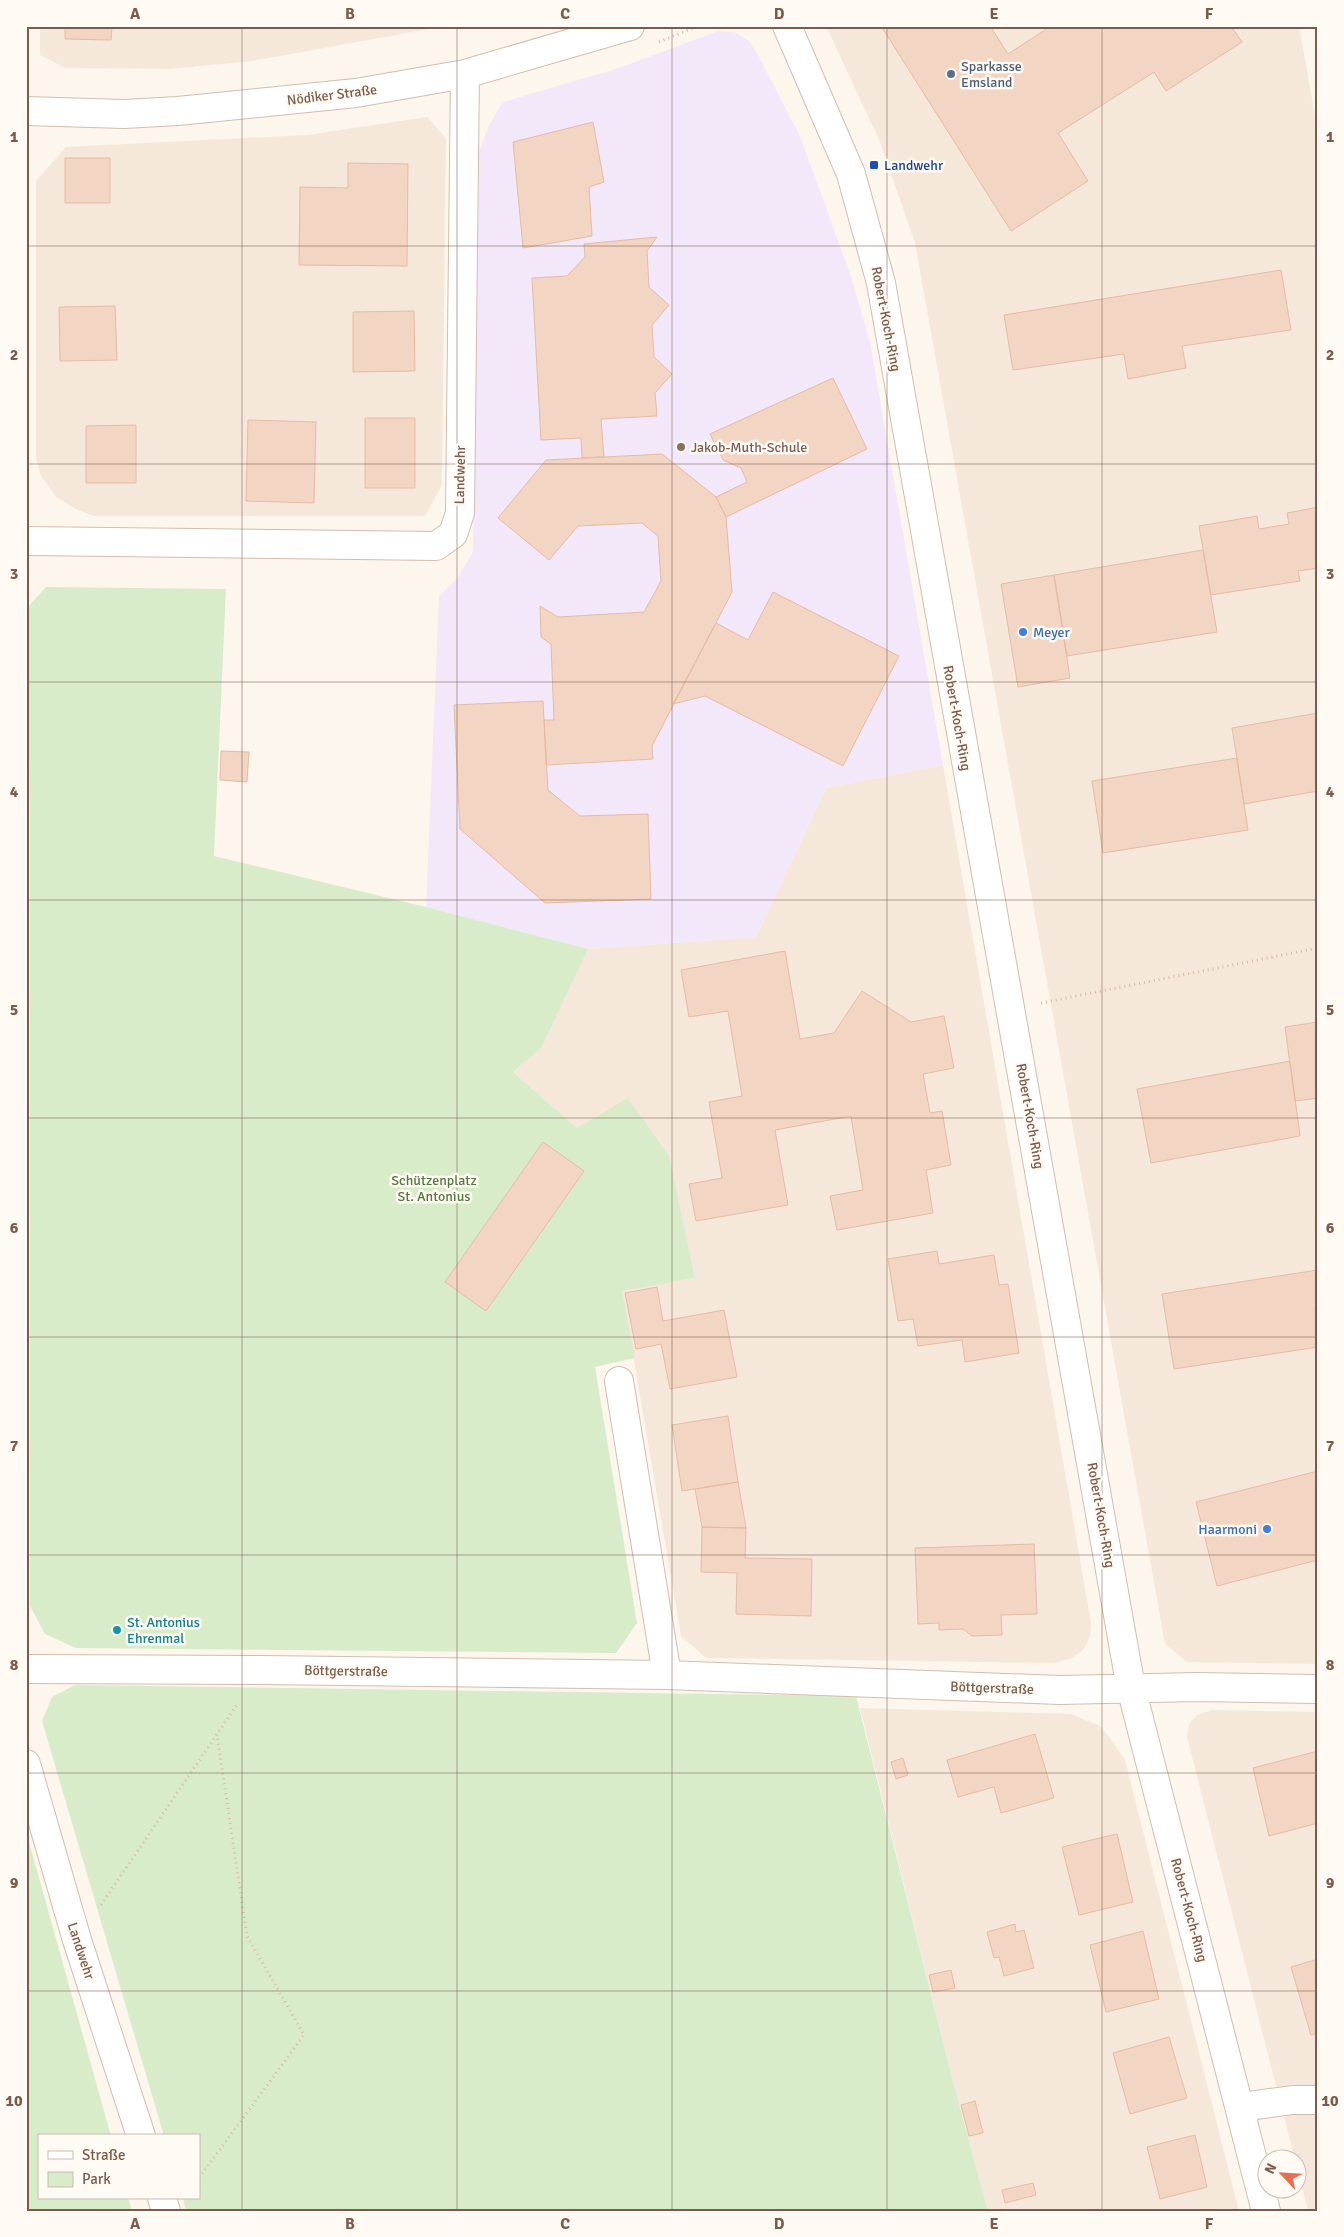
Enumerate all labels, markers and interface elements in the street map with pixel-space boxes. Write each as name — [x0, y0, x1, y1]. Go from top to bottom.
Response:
text: A — [130, 4, 141, 24]
text: B — [345, 4, 355, 24]
text: C — [560, 4, 570, 24]
text: D — [774, 4, 785, 24]
text: E — [989, 4, 999, 24]
text: F — [1205, 4, 1214, 24]
place label: Sparkasse Emsland — [961, 58, 1022, 91]
marker: Sparkasse Emsland — [945, 68, 957, 80]
street label: Nödiker Straße — [286, 81, 378, 109]
text: 1 — [10, 127, 19, 147]
text: 1 — [1326, 127, 1335, 147]
place label: Landwehr — [884, 157, 944, 174]
marker: Landwehr — [868, 159, 880, 171]
street label: Robert-Koch-Ring — [867, 265, 905, 373]
text: 2 — [10, 345, 18, 365]
text: 2 — [1326, 345, 1334, 365]
place label: Jakob-Muth-Schule — [691, 439, 807, 456]
marker: Jakob-Muth-Schule — [675, 441, 687, 453]
street label: Landwehr — [451, 444, 469, 505]
text: 3 — [10, 564, 18, 584]
text: 3 — [1326, 564, 1334, 584]
place label: Meyer — [1033, 624, 1071, 641]
marker: Meyer — [1017, 626, 1029, 638]
street label: Robert-Koch-Ring — [939, 664, 975, 772]
text: 4 — [10, 782, 19, 802]
text: 4 — [1326, 782, 1335, 802]
text: 5 — [10, 1000, 18, 1020]
text: 5 — [1326, 1000, 1334, 1020]
street label: Robert-Koch-Ring — [1012, 1062, 1048, 1170]
park label: Schützenplatz St. Antonius — [391, 1172, 477, 1205]
text: 6 — [10, 1218, 19, 1238]
text: 6 — [1326, 1218, 1335, 1238]
text: 7 — [10, 1436, 19, 1456]
text: 7 — [1326, 1436, 1335, 1456]
street label: Robert-Koch-Ring — [1083, 1461, 1119, 1569]
place label: Haarmoni — [1198, 1521, 1257, 1538]
marker: Haarmoni — [1261, 1523, 1273, 1535]
place label: St. Antonius Ehrenmal — [127, 1614, 200, 1647]
marker: St. Antonius Ehrenmal — [111, 1624, 123, 1636]
text: 8 — [10, 1655, 19, 1675]
text: 8 — [1326, 1655, 1335, 1675]
street label: Böttgerstraße — [304, 1662, 388, 1680]
street label: Böttgerstraße — [950, 1678, 1034, 1698]
street label: Robert-Koch-Ring — [1167, 1856, 1211, 1964]
text: 9 — [10, 1873, 19, 1893]
text: 9 — [1326, 1873, 1335, 1893]
street label: Landwehr — [64, 1920, 98, 1983]
text: 10 — [5, 2091, 23, 2111]
text: 10 — [1321, 2091, 1339, 2111]
legend — [38, 2134, 200, 2200]
text: Straße — [82, 2146, 126, 2164]
north arrow — [1256, 2150, 1306, 2200]
text: N — [1261, 2161, 1280, 2177]
text: Park — [82, 2170, 111, 2188]
text: A — [130, 2214, 141, 2234]
text: B — [345, 2214, 355, 2234]
text: C — [560, 2214, 570, 2234]
text: D — [774, 2214, 785, 2234]
text: E — [989, 2214, 999, 2234]
text: F — [1205, 2214, 1214, 2234]

